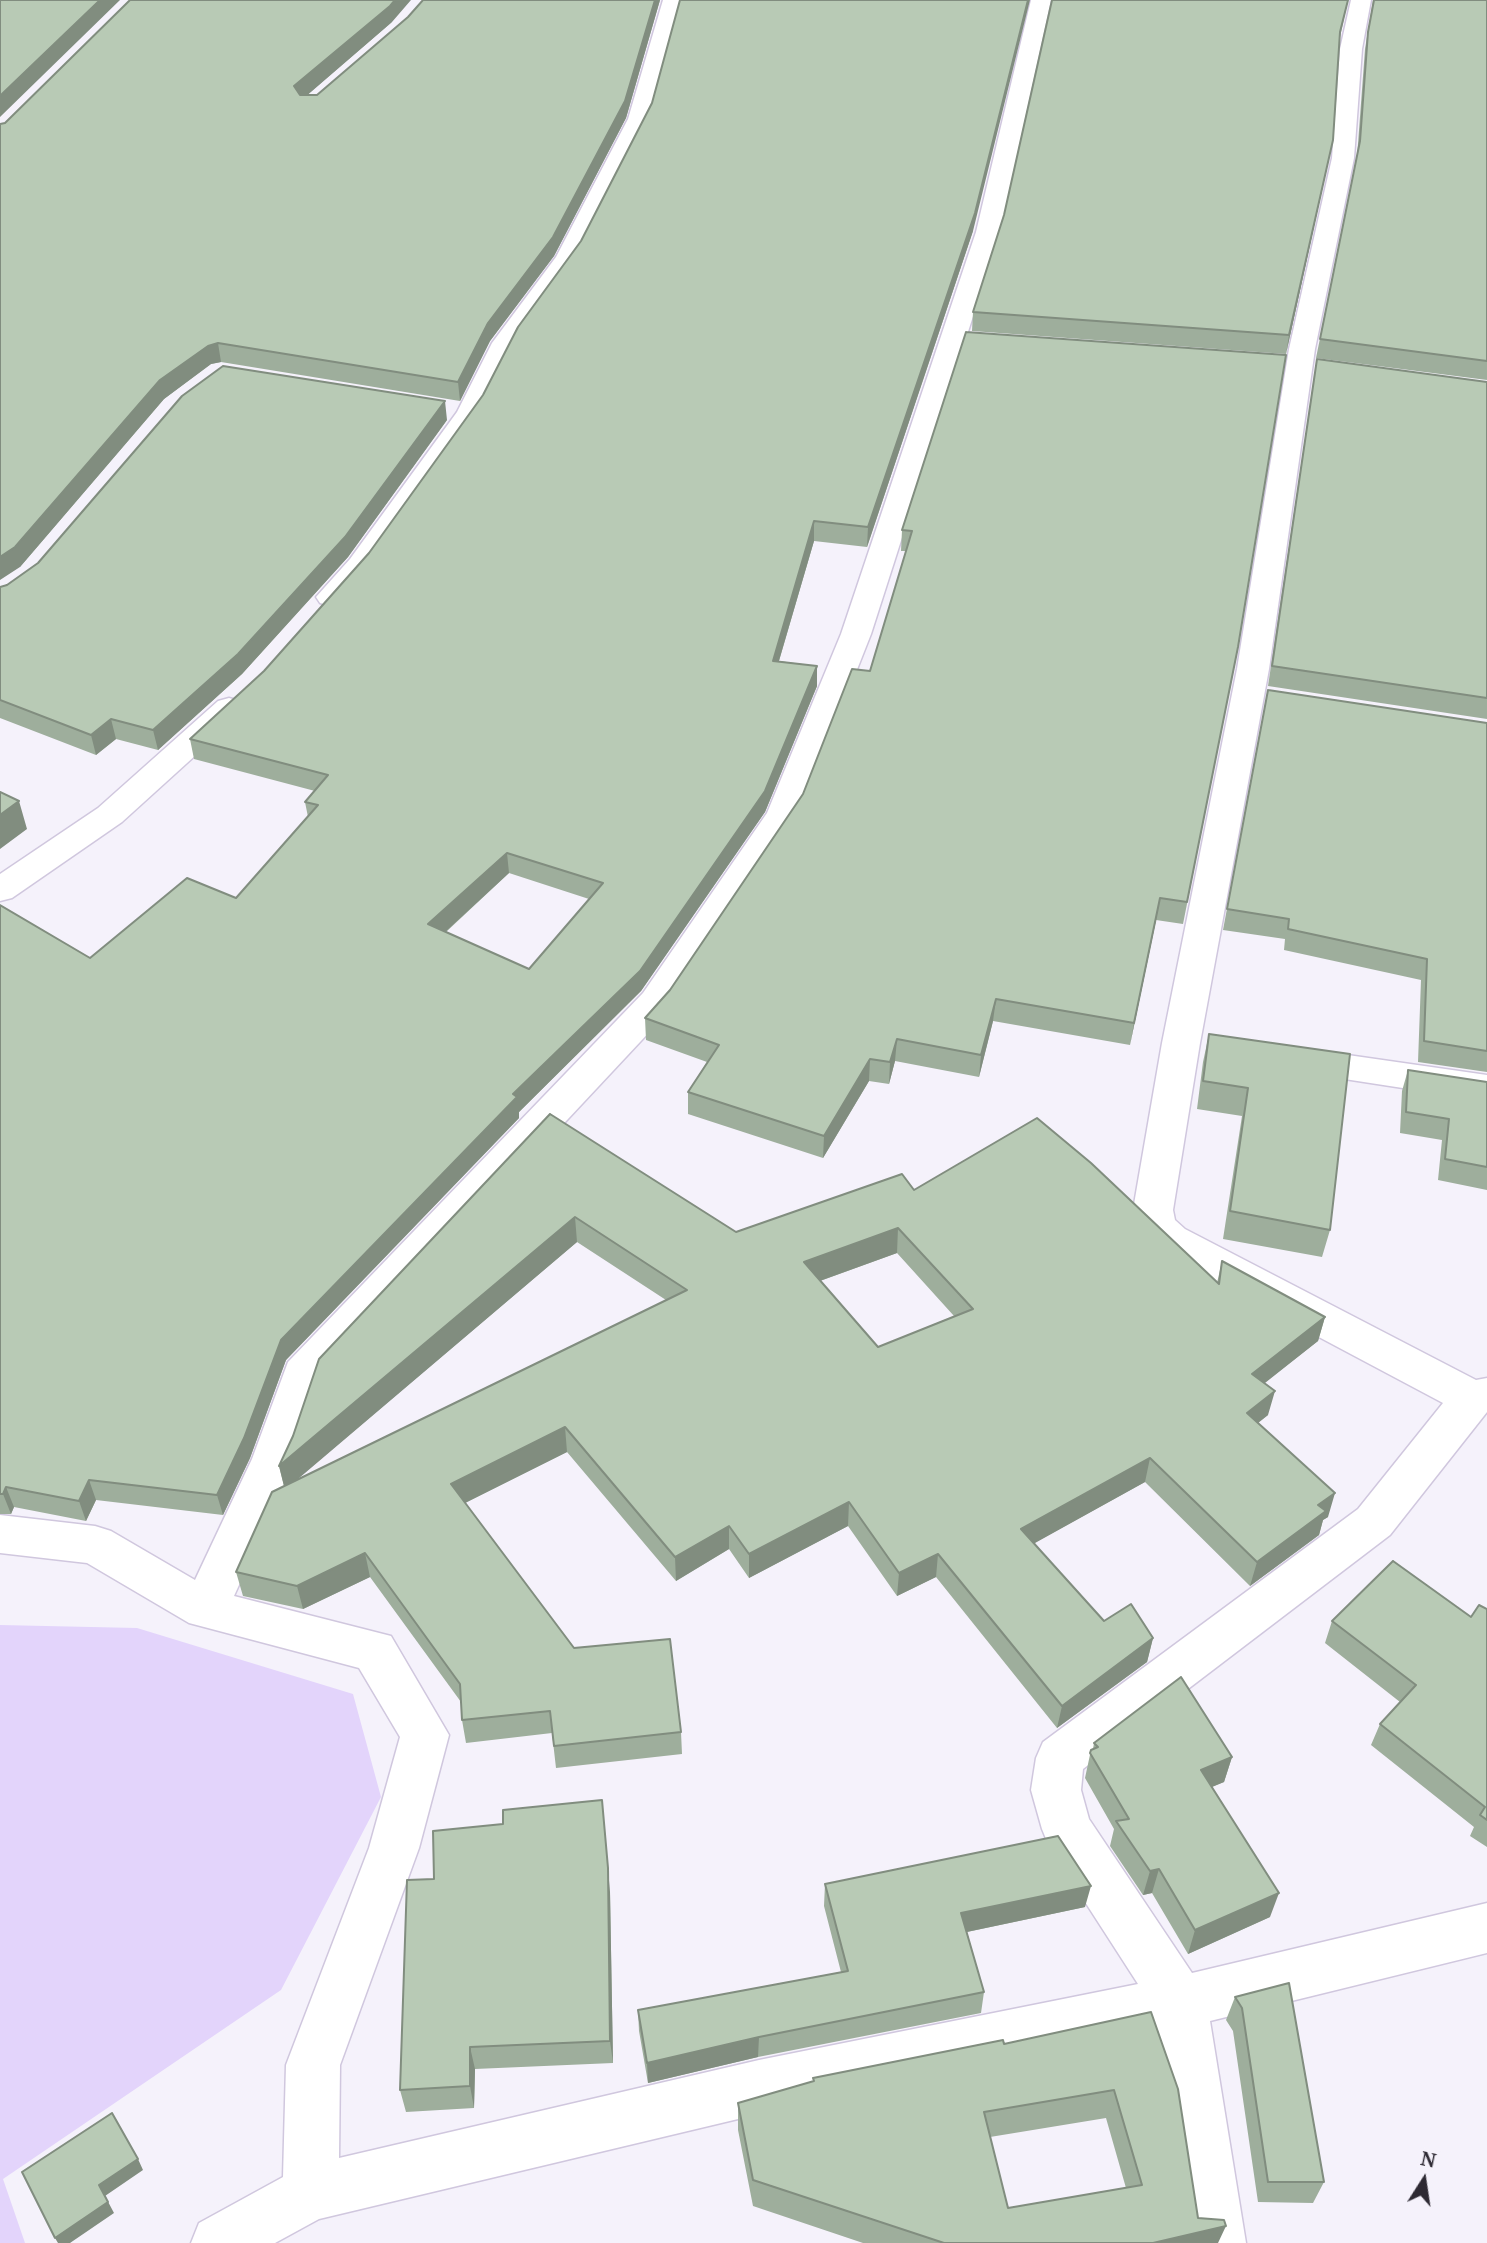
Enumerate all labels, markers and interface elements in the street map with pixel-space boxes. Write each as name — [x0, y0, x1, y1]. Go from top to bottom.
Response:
north arrow — [1389, 2145, 1459, 2215]
text: N — [1418, 2145, 1438, 2174]

